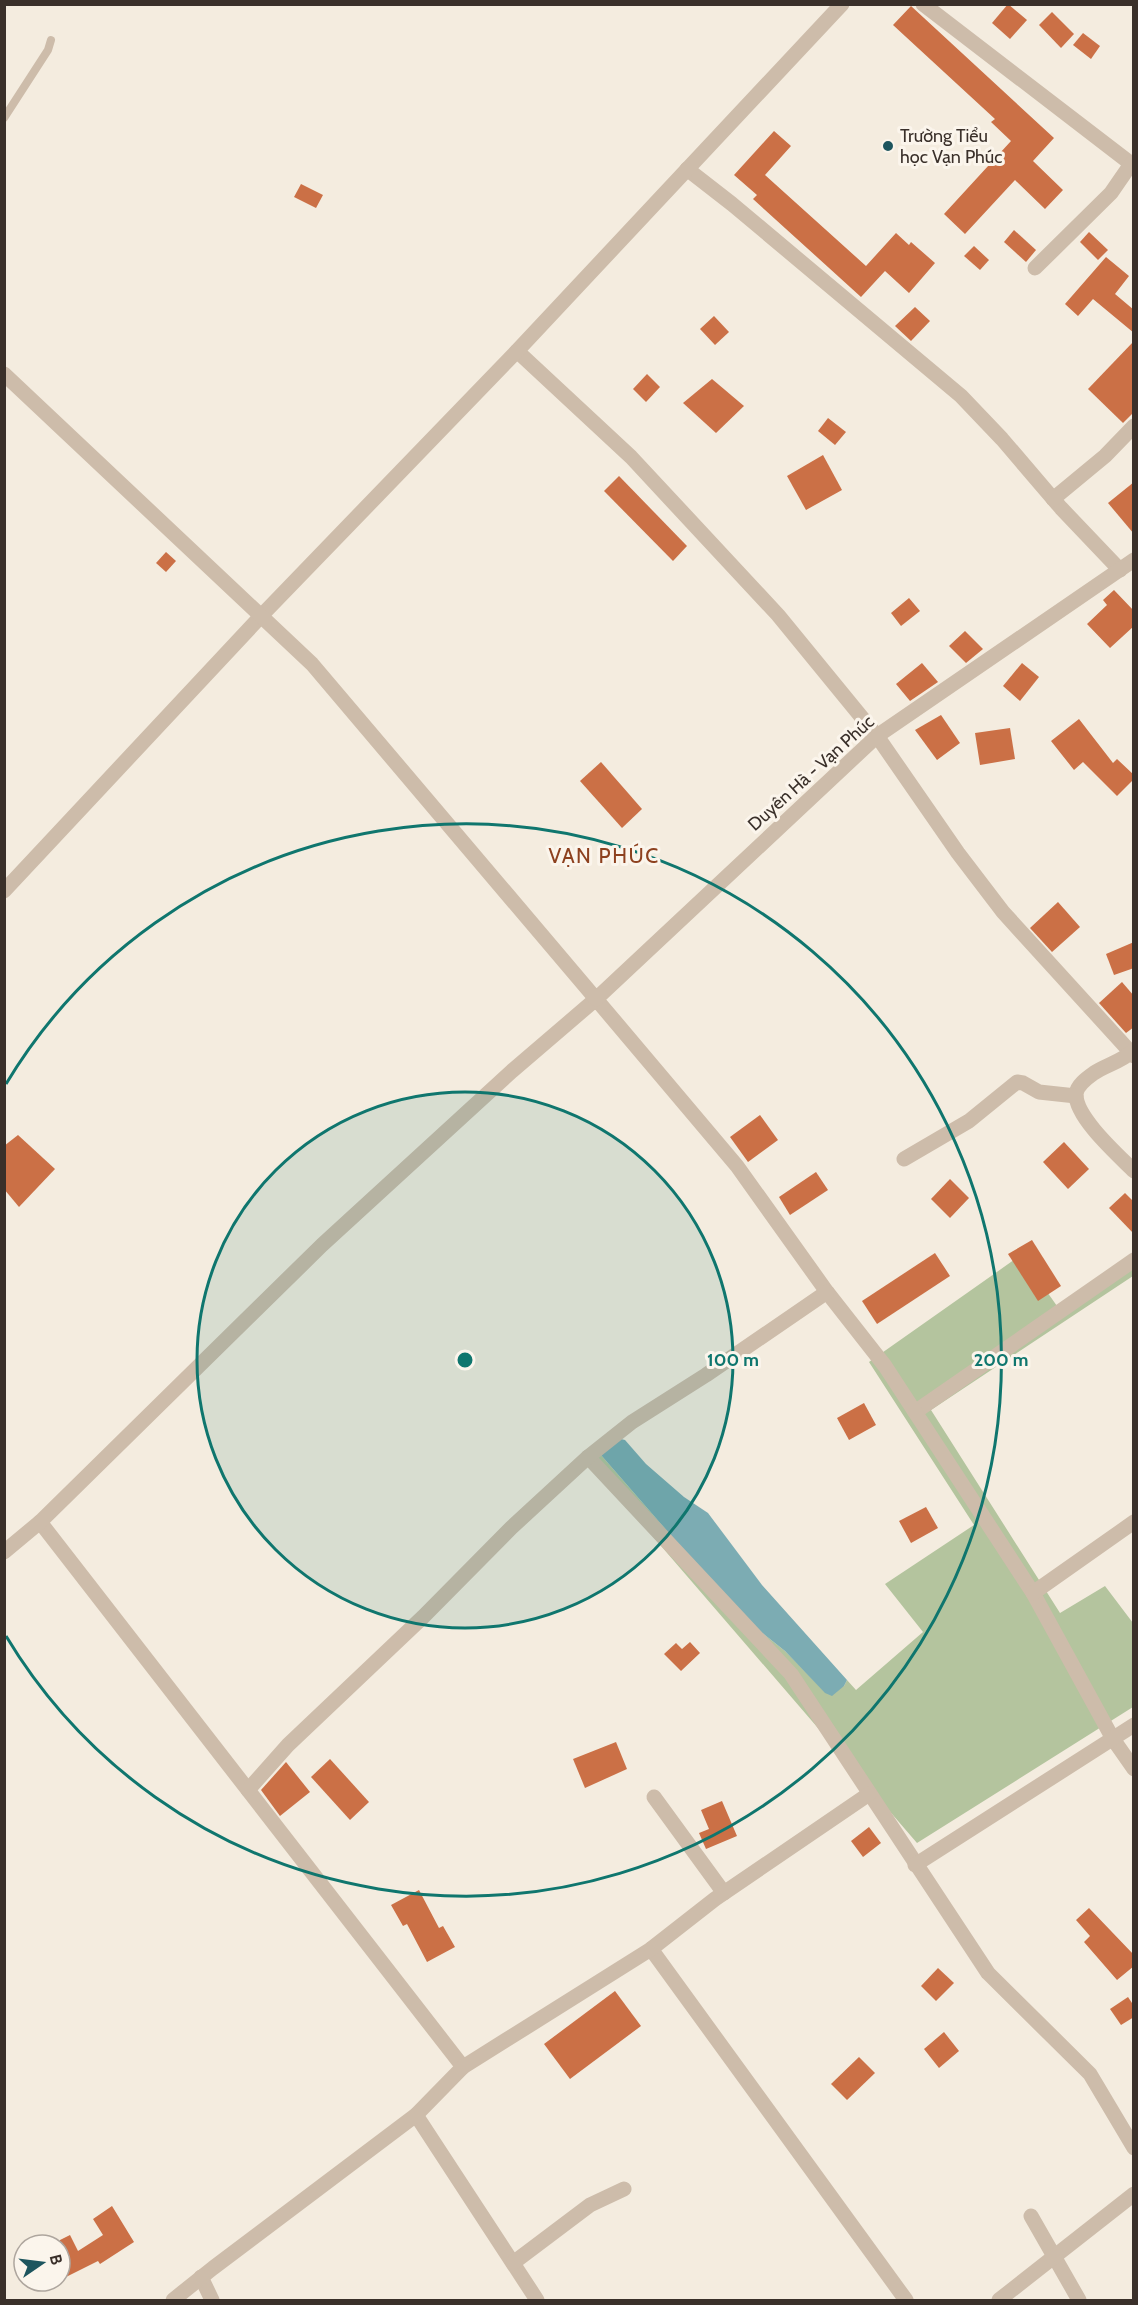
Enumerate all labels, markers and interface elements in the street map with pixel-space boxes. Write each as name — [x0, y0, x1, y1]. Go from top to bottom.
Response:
place label: Trường Tiểu học Vạn Phúc — [900, 125, 1002, 168]
marker: Trường Tiểu học Vạn Phúc — [881, 139, 895, 153]
street label: Duyên Hà - Vạn Phúc — [743, 711, 879, 835]
district label: VẠN PHÚC — [548, 843, 660, 868]
text: 100 m — [707, 1349, 759, 1371]
text: 200 m — [974, 1349, 1028, 1371]
centre of rings — [455, 1350, 475, 1370]
north arrow — [12, 2233, 72, 2293]
text: B — [46, 2252, 67, 2267]

